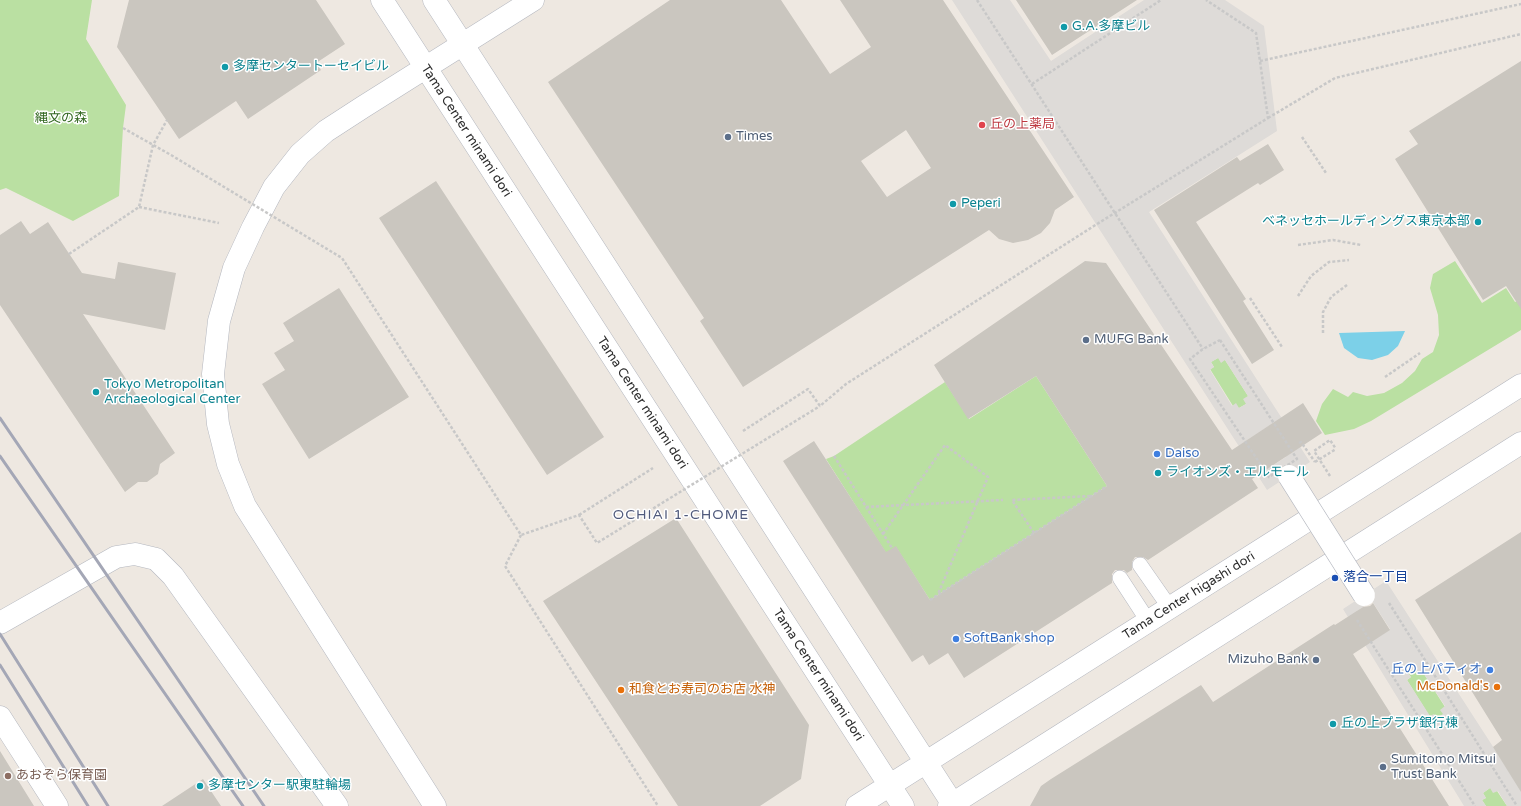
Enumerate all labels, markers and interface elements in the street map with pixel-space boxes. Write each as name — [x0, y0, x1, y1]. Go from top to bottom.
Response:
place label: G.A.多摩ビル — [1072, 19, 1150, 35]
marker: G.A.多摩ビル — [1059, 22, 1069, 32]
place label: 多摩センタートーセイビル — [233, 59, 389, 75]
marker: 多摩センタートーセイビル — [220, 62, 230, 72]
street label: Tama Center minami dori — [417, 62, 515, 200]
park label: 縄文の森 — [35, 111, 87, 127]
place label: 丘の上薬局 — [990, 117, 1055, 133]
marker: 丘の上薬局 — [977, 120, 987, 130]
place label: Times — [736, 129, 773, 145]
marker: Times — [723, 132, 733, 142]
place label: Peperi — [961, 196, 1001, 212]
marker: Peperi — [948, 199, 958, 209]
place label: ベネッセホールディングス東京本部 — [1262, 214, 1470, 230]
marker: ベネッセホールディングス東京本部 — [1473, 217, 1483, 227]
place label: MUFG Bank — [1094, 332, 1169, 348]
street label: Tama Center minami dori — [593, 334, 691, 472]
marker: MUFG Bank — [1081, 335, 1091, 345]
place label: Tokyo Metropolitan Archaeological Center — [104, 377, 240, 408]
marker: Tokyo Metropolitan Archaeological Center — [91, 387, 101, 397]
place label: Daiso — [1165, 446, 1199, 462]
marker: Daiso — [1152, 449, 1162, 459]
place label: ライオンズ・エルモール — [1166, 465, 1309, 481]
marker: ライオンズ・エルモール — [1153, 468, 1163, 478]
district label: OCHIAI 1-CHOME — [613, 507, 749, 523]
street label: Tama Center higashi dori — [1120, 549, 1258, 643]
place label: 落合一丁目 — [1343, 570, 1408, 586]
marker: 落合一丁目 — [1330, 573, 1340, 583]
street label: Tama Center minami dori — [769, 606, 867, 744]
place label: SoftBank shop — [964, 631, 1055, 647]
marker: SoftBank shop — [951, 634, 961, 644]
place label: Mizuho Bank — [1227, 652, 1308, 668]
marker: Mizuho Bank — [1311, 655, 1321, 665]
place label: 丘の上パティオ — [1391, 662, 1482, 678]
marker: 丘の上パティオ — [1485, 665, 1495, 675]
place label: McDonald's — [1416, 679, 1489, 695]
place label: 和食とお寿司のお店 水神 — [629, 682, 775, 698]
marker: McDonald's — [1492, 682, 1502, 692]
marker: 和食とお寿司のお店 水神 — [616, 685, 626, 695]
place label: 丘の上プラザ銀行棟 — [1341, 716, 1458, 732]
marker: 丘の上プラザ銀行棟 — [1328, 719, 1338, 729]
place label: Sumitomo Mitsui Trust Bank — [1391, 752, 1496, 783]
marker: Sumitomo Mitsui Trust Bank — [1378, 762, 1388, 772]
place label: あおぞら保育園 — [16, 768, 107, 784]
marker: あおぞら保育園 — [3, 771, 13, 781]
place label: 多摩センター駅東駐輪場 — [208, 778, 351, 794]
marker: 多摩センター駅東駐輪場 — [195, 781, 205, 791]

